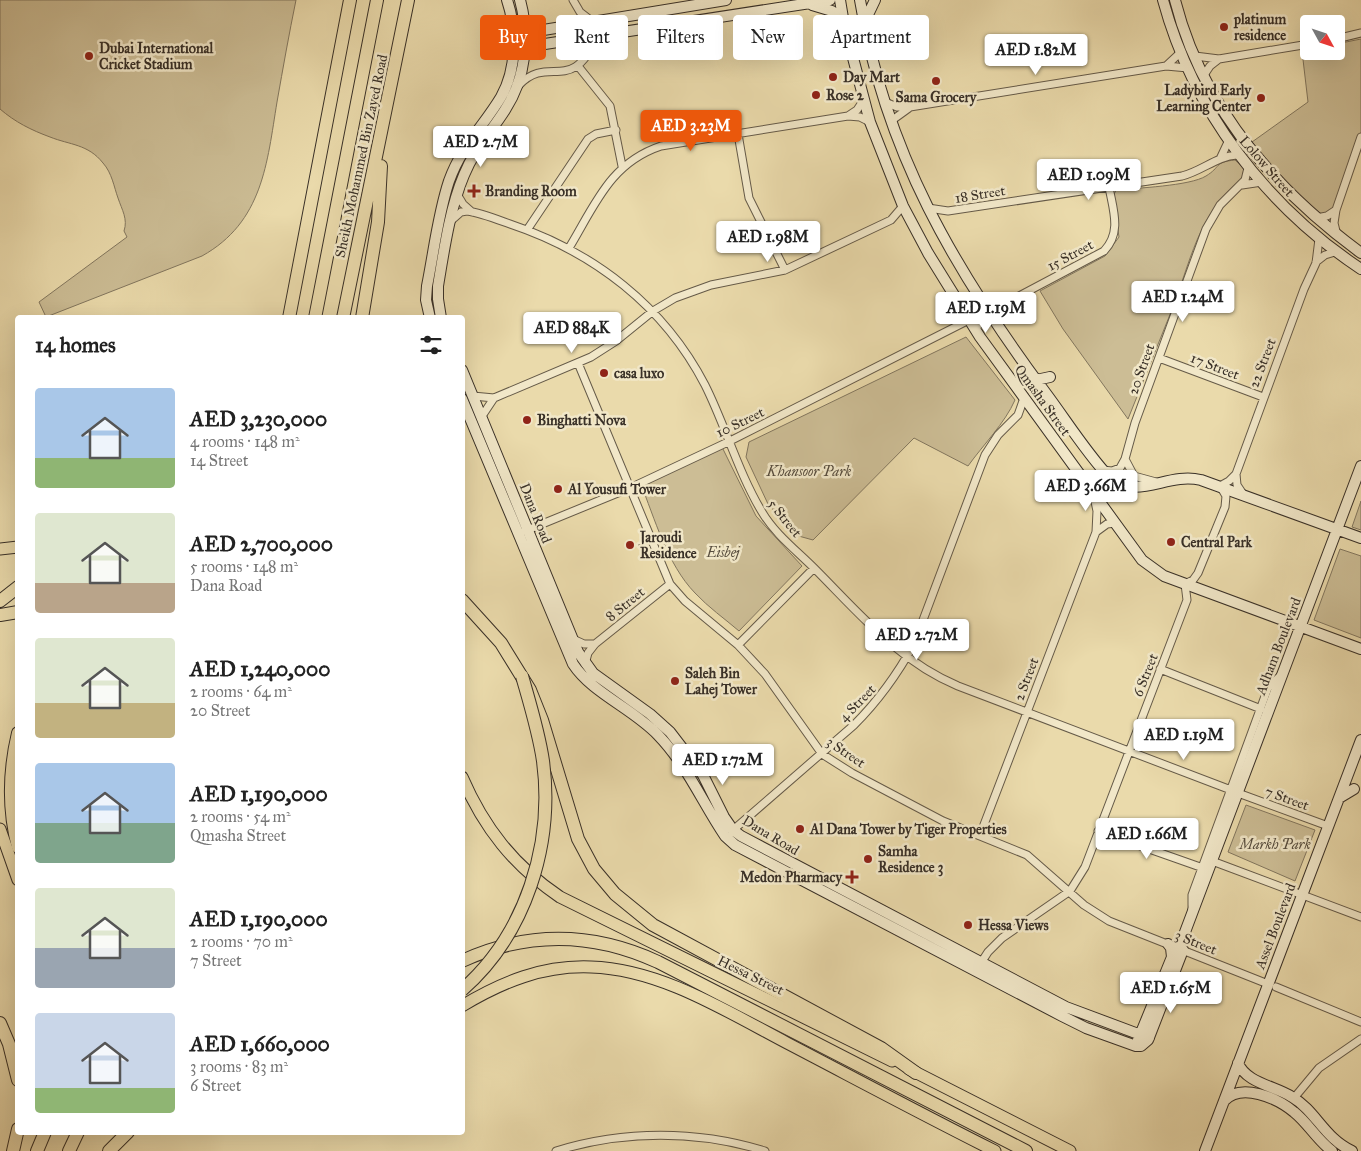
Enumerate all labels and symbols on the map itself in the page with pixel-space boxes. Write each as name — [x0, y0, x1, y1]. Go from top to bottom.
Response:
place label: platinum residence — [1233, 11, 1286, 44]
north arrow — [1300, 15, 1345, 60]
marker: platinum residence — [1218, 21, 1230, 33]
pin: AED 1.82M — [979, 34, 1093, 76]
place label: Dubai International Cricket Stadium — [99, 40, 214, 73]
marker: Dubai International Cricket Stadium — [83, 50, 95, 62]
street label: Sheikh Mohammed Bin Zayed Road — [332, 53, 391, 259]
place label: Day Mart — [843, 69, 900, 87]
marker: Day Mart — [827, 71, 839, 83]
marker: Sama Grocery — [930, 75, 942, 87]
place label: Ladybird Early Learning Center — [1156, 82, 1252, 116]
place label: Rose 2 — [826, 87, 865, 104]
marker: Rose 2 — [810, 89, 822, 101]
place label: Sama Grocery — [896, 89, 978, 107]
marker: Ladybird Early Learning Center — [1255, 92, 1267, 104]
pin: AED 3.23M — [634, 110, 748, 152]
pin: AED 2.7M — [429, 126, 533, 168]
street label: Lolow Street — [1236, 132, 1298, 200]
pin: AED 1.09M — [1032, 158, 1146, 201]
street label: 18 Street — [954, 182, 1007, 207]
place label: Branding Room — [485, 183, 577, 201]
marker: Branding Room — [467, 184, 481, 198]
pin: AED 1.98M — [711, 220, 825, 263]
street label: 15 Street — [1044, 236, 1096, 275]
pin: AED 1.24M — [1126, 280, 1240, 323]
pin: AED 1.19M — [929, 292, 1043, 334]
pin: AED 884K — [520, 312, 624, 354]
street label: 22 Street — [1245, 336, 1280, 390]
street label: 20 Street — [1124, 341, 1159, 397]
street label: 17 Street — [1188, 349, 1242, 384]
street label: Qmasha Street — [1011, 361, 1074, 439]
place label: casa luxo — [614, 365, 664, 382]
marker: casa luxo — [598, 367, 610, 379]
street label: 10 Street — [713, 404, 767, 441]
place label: Binghatti Nova — [537, 412, 627, 430]
marker: Binghatti Nova — [521, 414, 533, 426]
park label: Khansoor Park — [766, 463, 852, 480]
pin: AED 3.66M — [1029, 470, 1143, 512]
street label: Dana Road — [516, 481, 555, 546]
place label: Al Yousufi Tower — [567, 481, 667, 498]
marker: Al Yousufi Tower — [552, 483, 564, 495]
street label: 5 Street — [764, 496, 805, 541]
place label: Jaroudi Residence — [638, 529, 697, 562]
place label: Central Park — [1181, 534, 1253, 551]
marker: Central Park — [1165, 536, 1177, 548]
marker: Jaroudi Residence — [624, 539, 636, 551]
park label: Eisbej — [705, 544, 741, 561]
street label: 8 Street — [602, 584, 648, 625]
street label: Adham Boulevard — [1252, 595, 1305, 698]
pin: AED 2.72M — [860, 618, 974, 661]
street label: 6 Street — [1129, 651, 1162, 699]
street label: 2 Street — [1011, 655, 1042, 703]
place label: Saleh Bin Lahej Tower — [685, 665, 758, 699]
marker: Saleh Bin Lahej Tower — [669, 675, 681, 687]
street label: 4 Street — [835, 681, 879, 726]
pin: AED 1.19M — [1127, 718, 1241, 761]
street label: 3 Street — [823, 733, 868, 772]
pin: AED 1.72M — [666, 744, 780, 786]
street label: 7 Street — [1263, 783, 1311, 814]
street label: Dana Road — [739, 812, 802, 859]
pin: AED 1.66M — [1090, 818, 1204, 860]
place label: Al Dana Tower by Tiger Properties — [809, 821, 1007, 839]
marker: Al Dana Tower by Tiger Properties — [794, 823, 806, 835]
park label: Markh Park — [1237, 836, 1311, 853]
place label: Samha Residence 3 — [878, 843, 944, 877]
marker: Samha Residence 3 — [862, 853, 874, 865]
place label: Medon Pharmacy — [740, 869, 843, 887]
marker: Medon Pharmacy — [846, 871, 858, 883]
street label: Assel Boulevard — [1251, 881, 1300, 972]
place label: Hessa Views — [978, 917, 1049, 934]
marker: Hessa Views — [962, 919, 974, 931]
street label: 3 Street — [1173, 926, 1219, 958]
street label: Hessa Street — [715, 952, 787, 999]
pin: AED 1.65M — [1114, 972, 1228, 1014]

